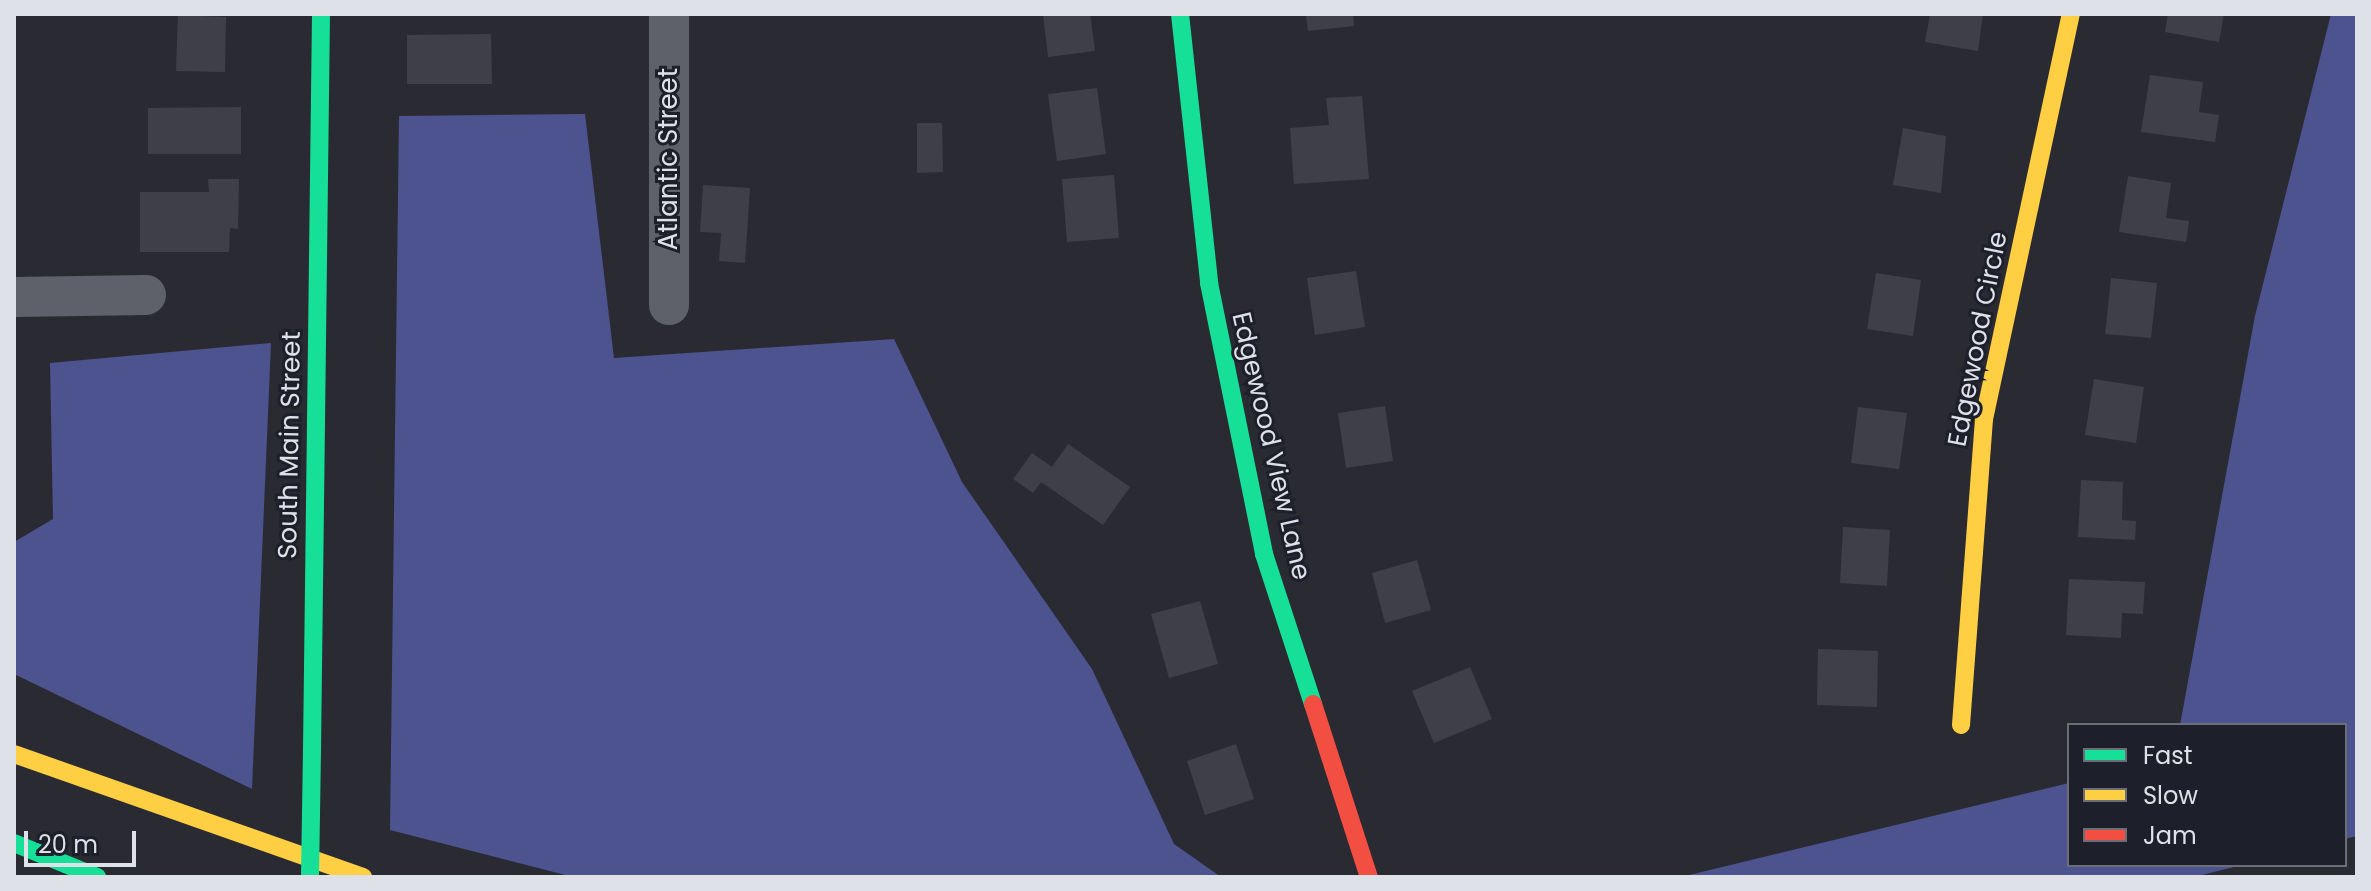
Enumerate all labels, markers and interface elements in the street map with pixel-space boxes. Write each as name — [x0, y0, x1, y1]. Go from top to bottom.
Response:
street label: Atlantic Street — [653, 68, 685, 250]
street label: Edgewood Circle — [1942, 229, 2014, 449]
street label: Edgewood View Lane — [1225, 309, 1317, 583]
street label: South Main Street — [272, 331, 308, 559]
legend — [2067, 723, 2347, 867]
text: Fast — [2143, 739, 2193, 772]
text: Slow — [2143, 779, 2198, 812]
scale bar — [28, 815, 140, 865]
text: Jam — [2143, 819, 2197, 852]
text: 20 m — [38, 828, 98, 861]

